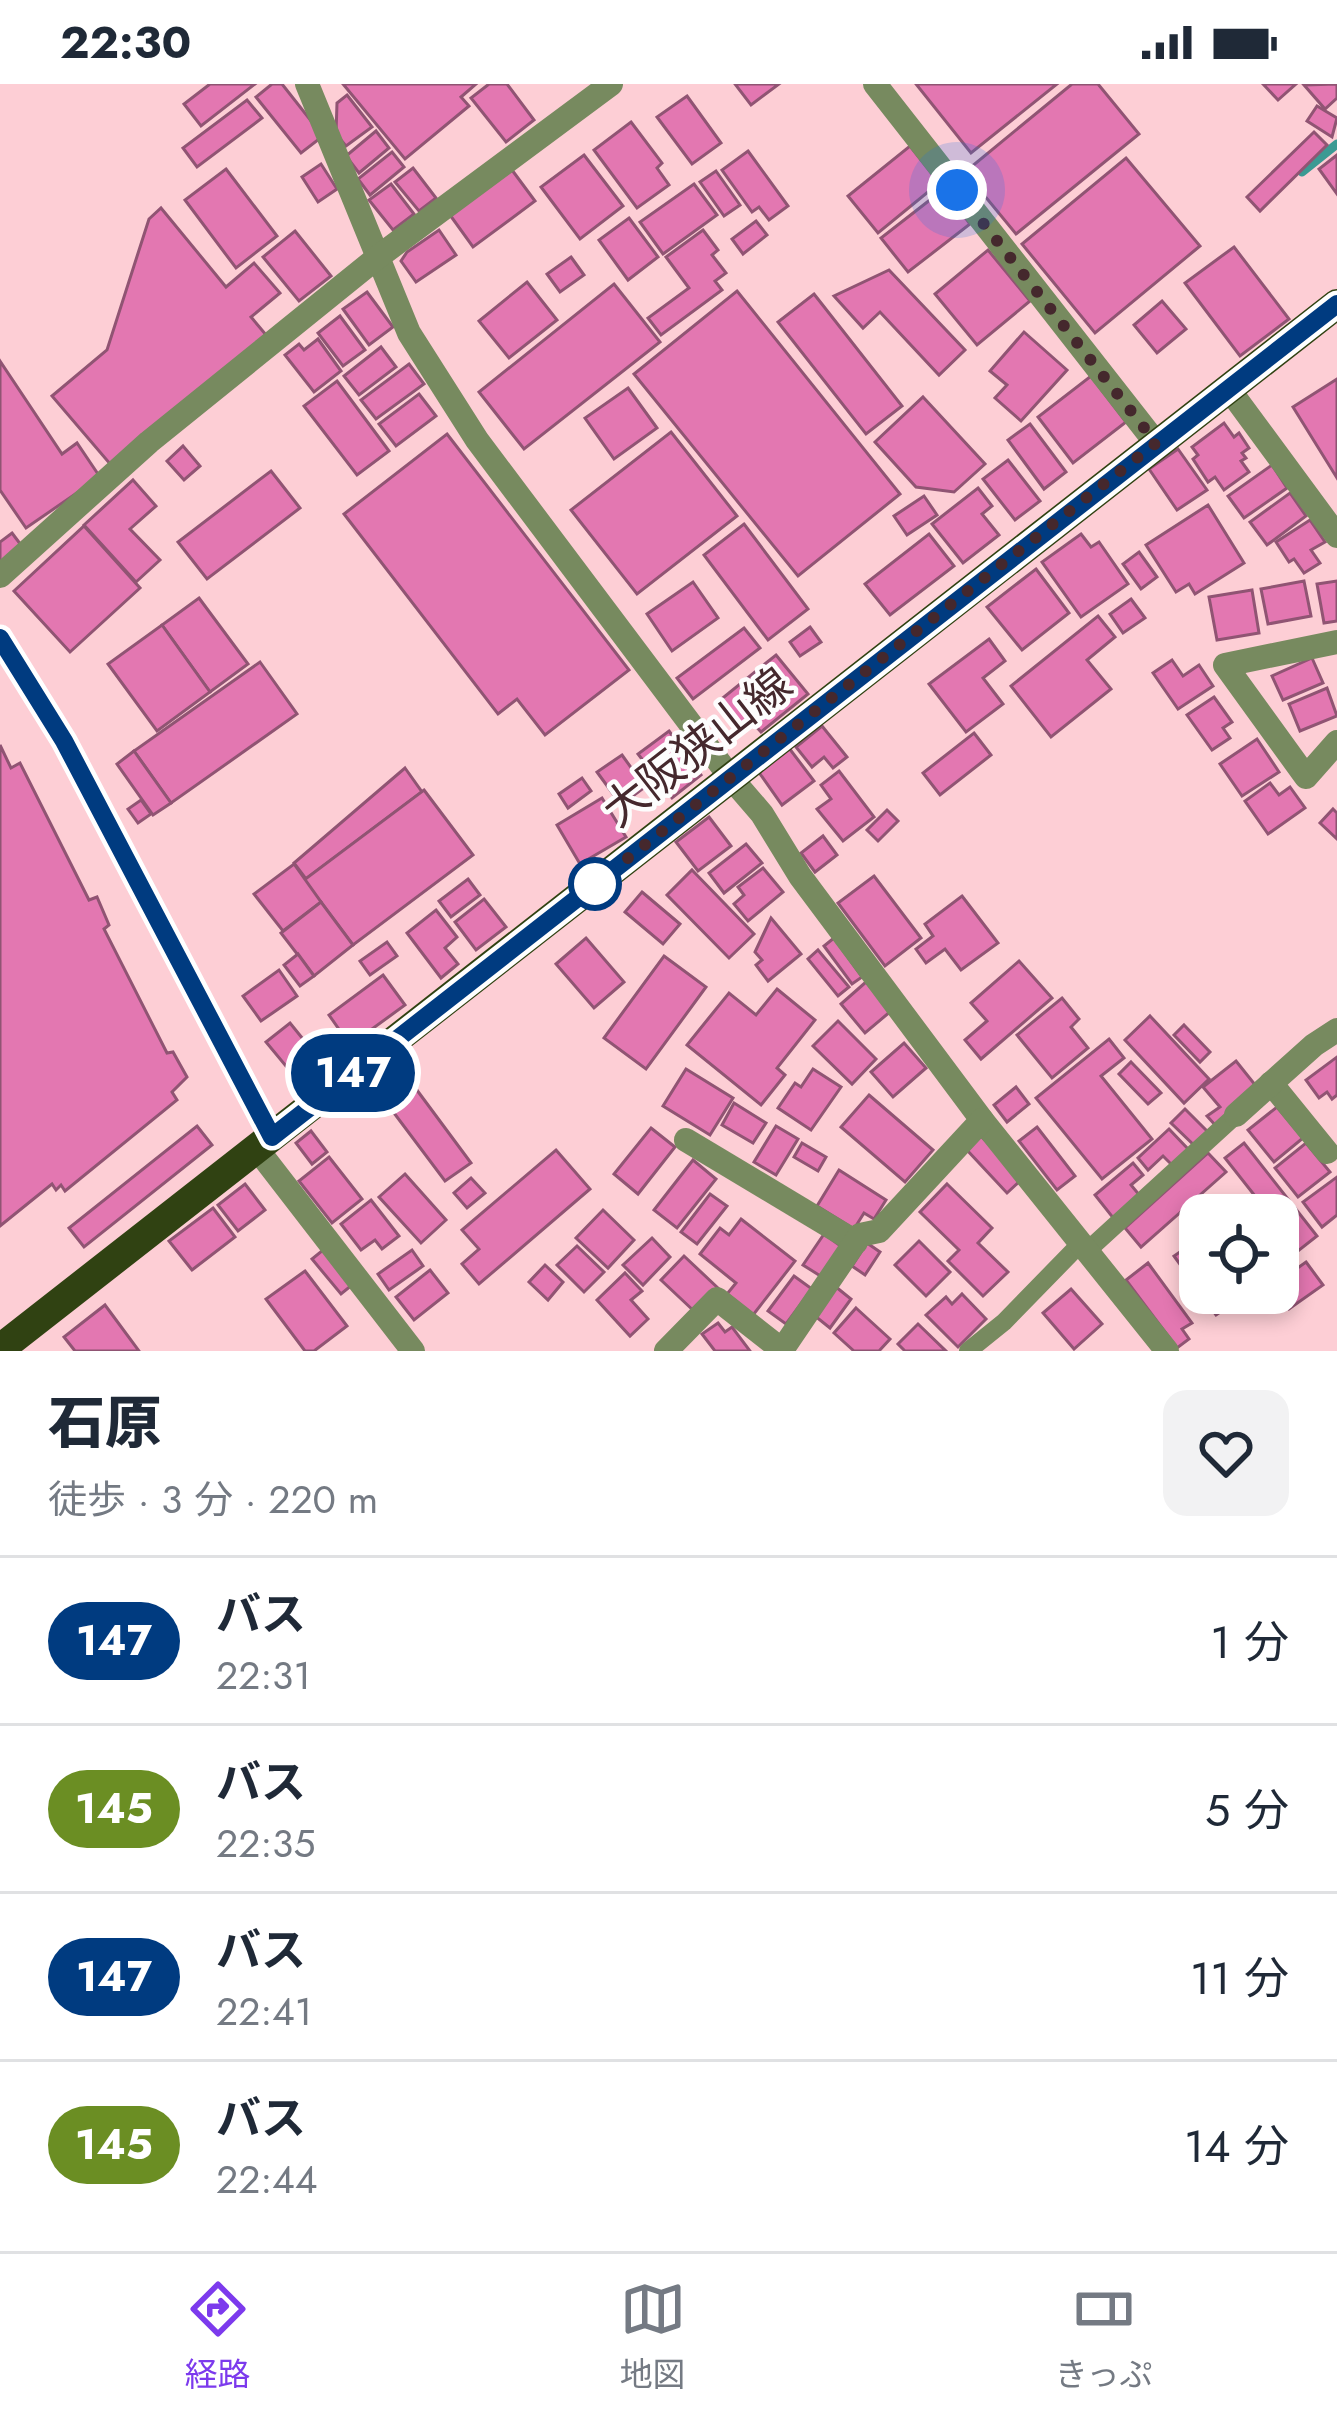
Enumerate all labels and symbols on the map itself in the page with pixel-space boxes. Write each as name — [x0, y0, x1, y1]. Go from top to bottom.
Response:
your location — [927, 160, 987, 220]
street label: 大阪狭山線 — [588, 652, 806, 842]
unlabelled marker — [570, 859, 620, 909]
line badge: 147 — [284, 1034, 422, 1112]

